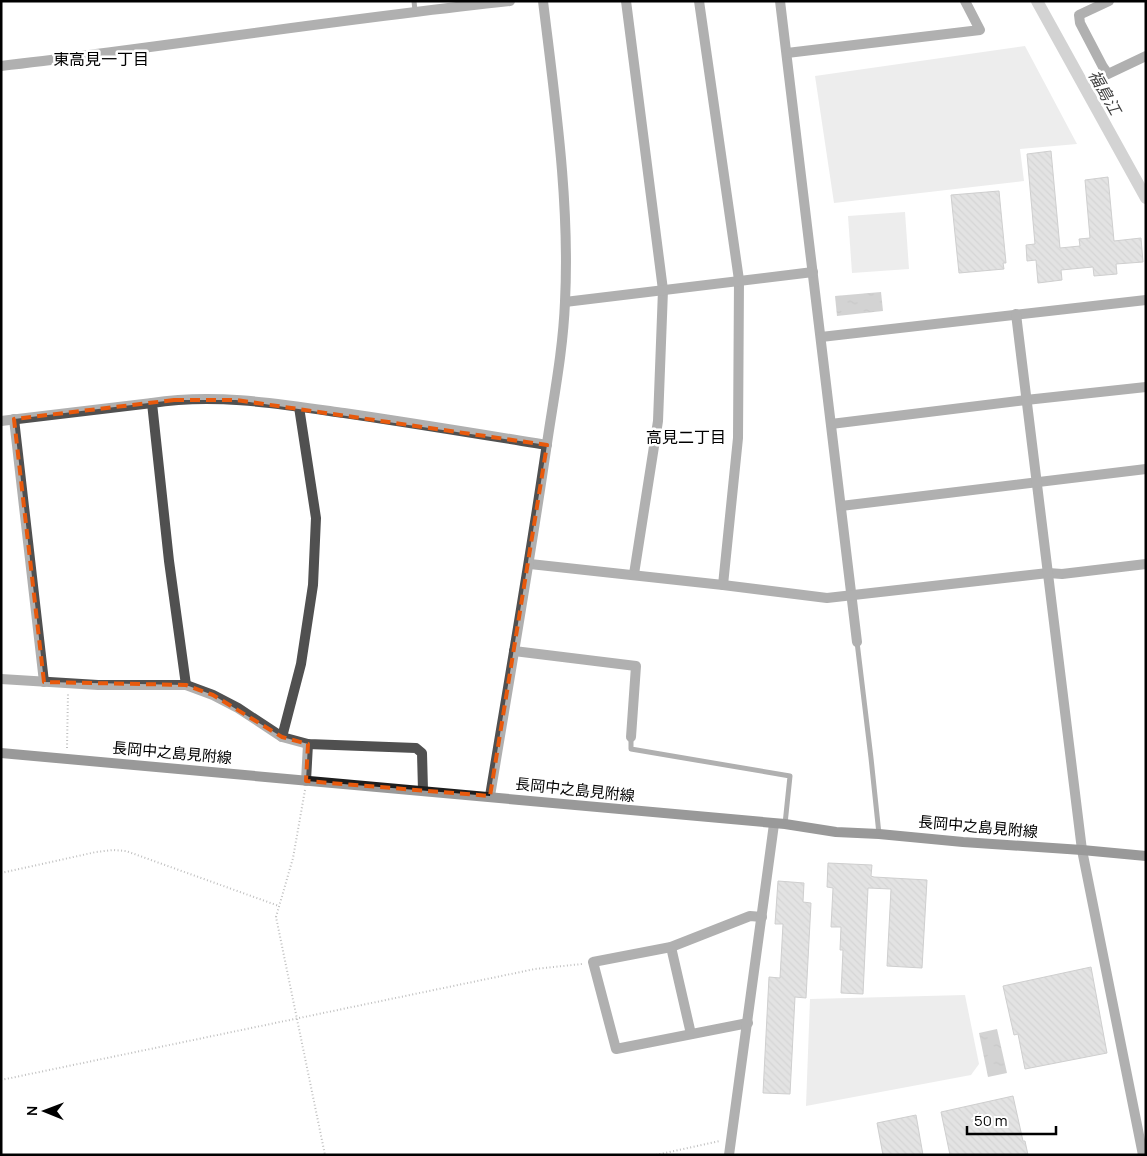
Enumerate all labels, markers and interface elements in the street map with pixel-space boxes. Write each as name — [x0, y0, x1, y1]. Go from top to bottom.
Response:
district label: 東高見一丁目 — [53, 48, 149, 70]
water label: 福島江 — [1084, 66, 1127, 120]
district label: 高見二丁目 — [646, 426, 726, 448]
street label: 長岡中之島見附線 — [111, 737, 233, 768]
street label: 長岡中之島見附線 — [514, 773, 636, 806]
street label: 長岡中之島見附線 — [917, 811, 1039, 842]
north arrow — [20, 1086, 70, 1136]
scale bar — [967, 1104, 1056, 1136]
text: N — [22, 1106, 41, 1116]
text: 50 m — [974, 1110, 1008, 1131]

